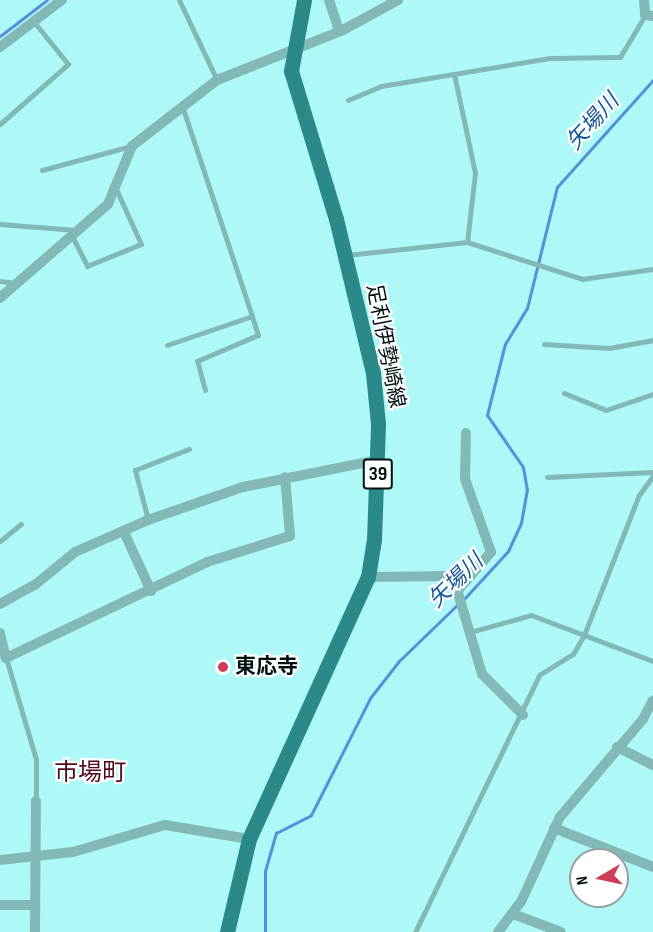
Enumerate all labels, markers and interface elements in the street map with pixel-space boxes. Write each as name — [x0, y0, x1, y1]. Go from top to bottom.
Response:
water label: 矢場川 — [561, 89, 625, 155]
street label: 足利伊勢崎線 — [361, 282, 409, 410]
road number: 39 — [362, 457, 394, 491]
water label: 矢場川 — [423, 549, 489, 613]
place label: 東応寺 — [235, 654, 298, 680]
marker: 東応寺 — [216, 660, 230, 674]
district label: 市場町 — [54, 759, 126, 787]
north arrow — [569, 848, 629, 908]
text: N — [573, 875, 593, 886]

